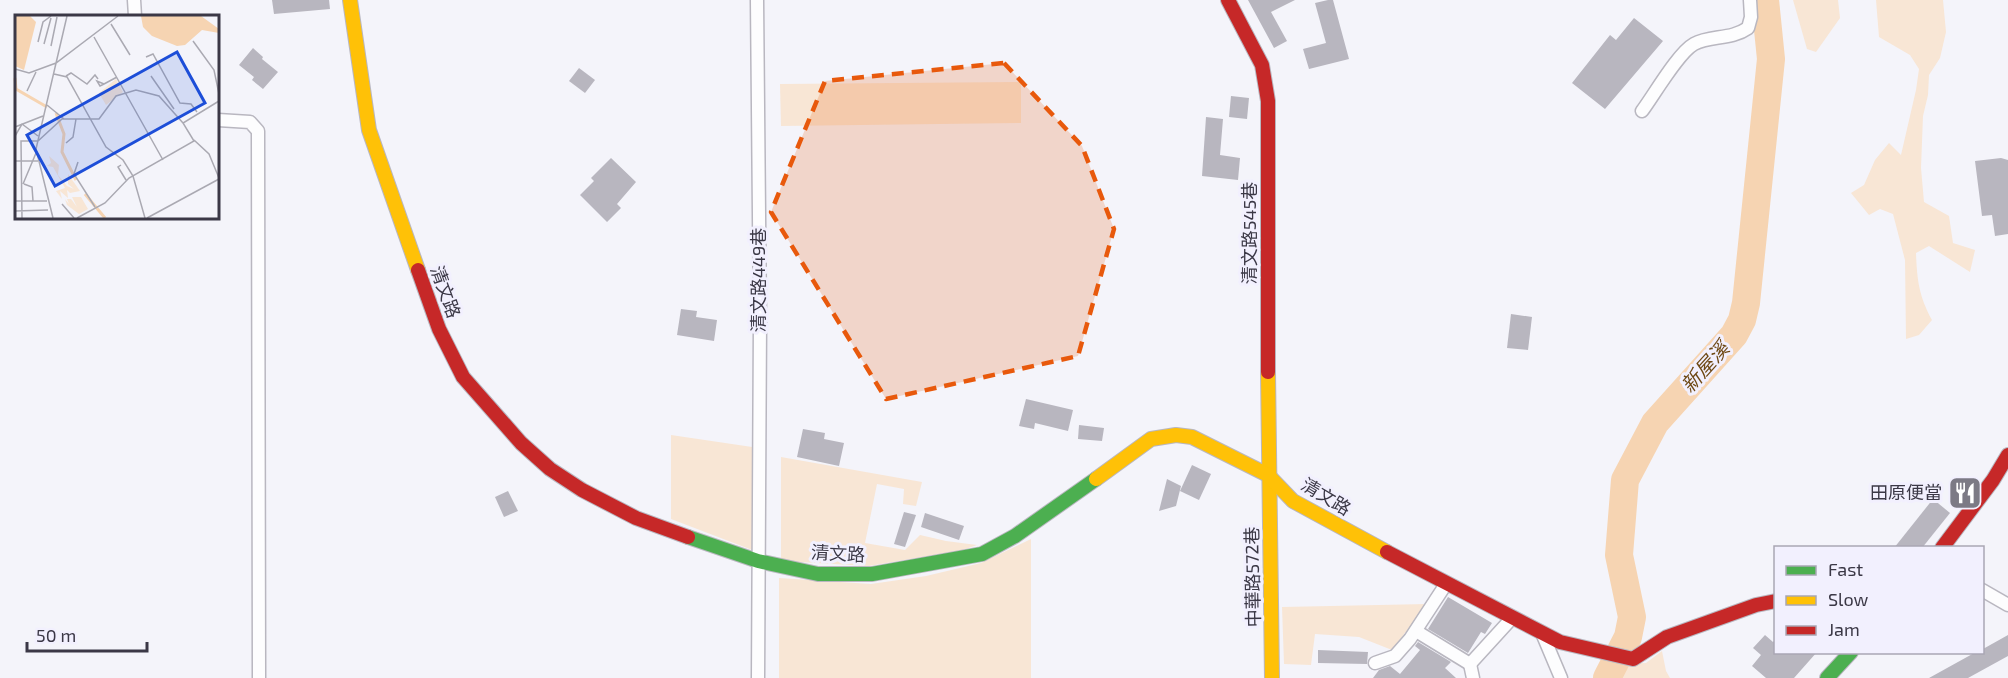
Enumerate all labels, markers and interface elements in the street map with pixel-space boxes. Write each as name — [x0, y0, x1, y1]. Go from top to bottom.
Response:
inset map — [15, 15, 219, 219]
street label: 清文路545巷 — [1238, 182, 1260, 284]
street label: 清文路449巷 — [747, 228, 769, 332]
street label: 清文路 — [426, 263, 466, 321]
water label: 新屋溪 — [1675, 334, 1735, 397]
street label: 清文路 — [1298, 473, 1355, 519]
restaurant icon: 田原便當 — [1947, 475, 1983, 511]
place label: 田原便當 — [1870, 481, 1942, 503]
street label: 中華路572巷 — [1240, 526, 1264, 628]
street label: 清文路 — [811, 541, 866, 565]
legend — [1774, 546, 1984, 654]
text: Fast — [1828, 558, 1863, 580]
text: Slow — [1828, 588, 1869, 610]
scale bar — [27, 615, 147, 653]
text: Jam — [1828, 618, 1860, 640]
text: 50 m — [36, 624, 76, 646]

